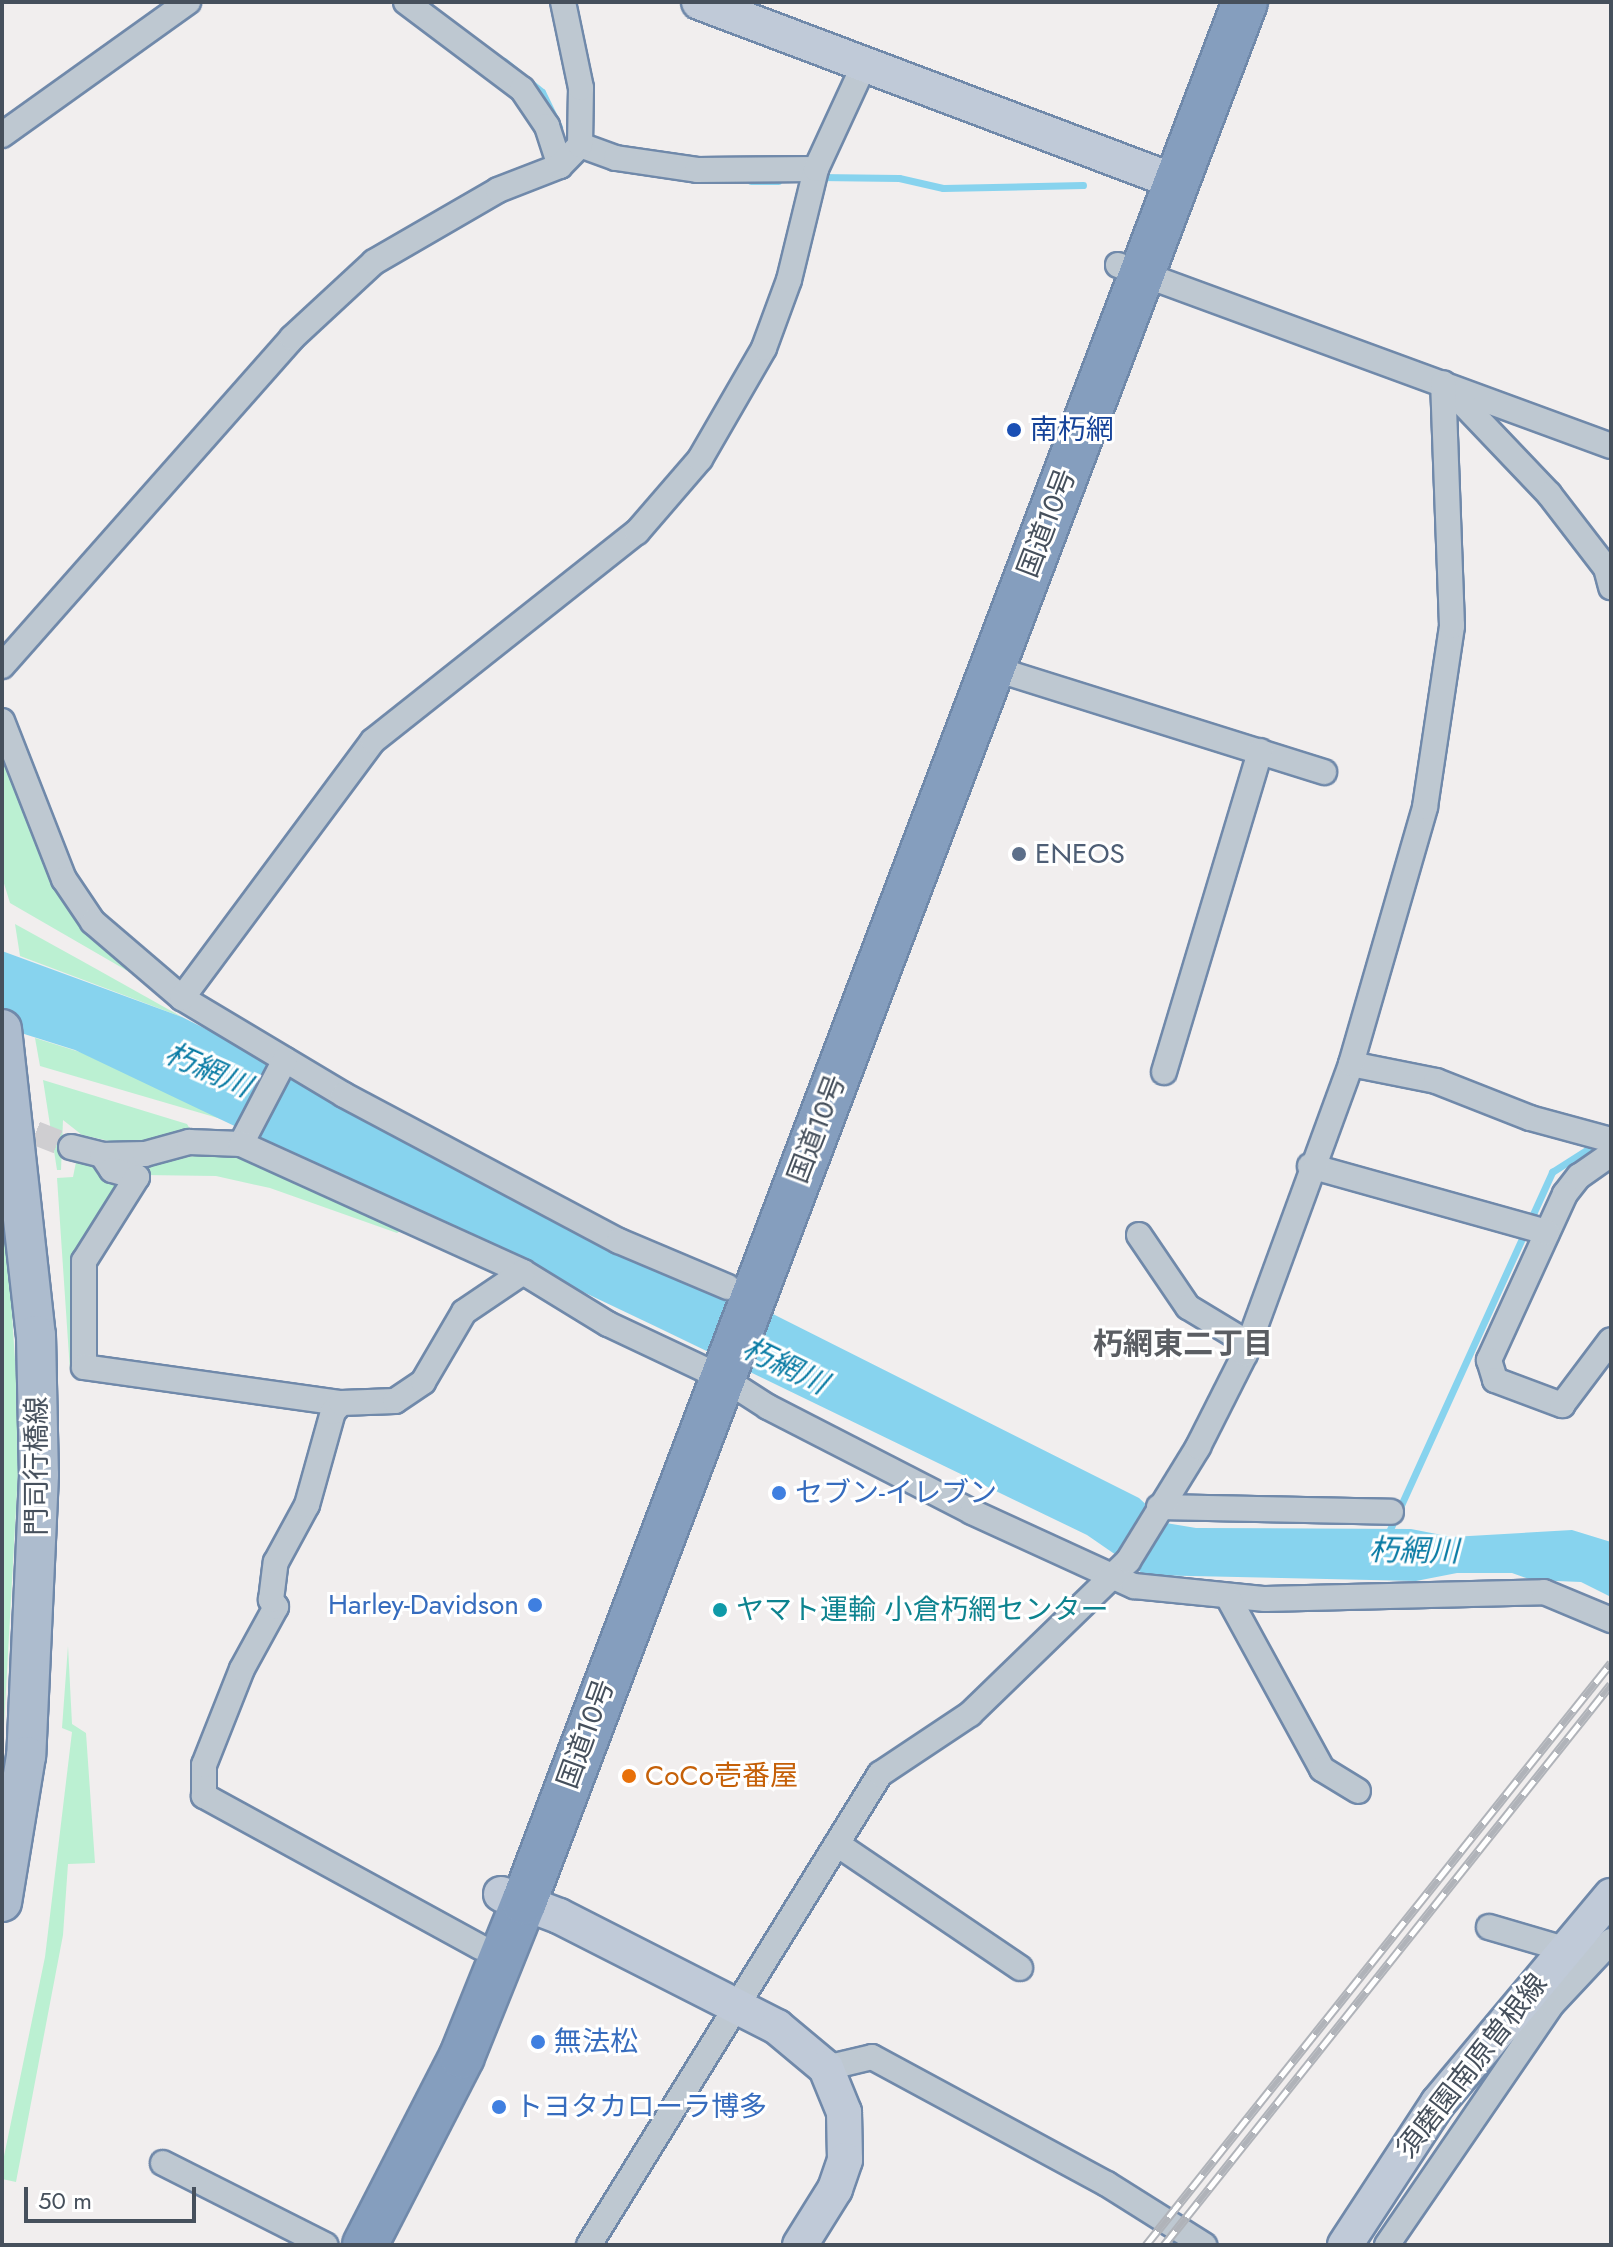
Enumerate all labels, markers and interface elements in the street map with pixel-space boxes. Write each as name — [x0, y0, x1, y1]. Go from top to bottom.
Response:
place label: 南朽網 — [1030, 413, 1114, 447]
marker: 南朽網 — [1005, 421, 1023, 439]
street label: 国道10号 — [1011, 464, 1083, 582]
place label: ENEOS — [1035, 837, 1125, 871]
marker: ENEOS — [1010, 845, 1028, 863]
water label: 朽網川 — [160, 1035, 256, 1105]
street label: 国道10号 — [781, 1070, 853, 1188]
district label: 朽網東二丁目 — [1093, 1326, 1273, 1362]
water label: 朽網川 — [737, 1330, 833, 1402]
street label: 門司行橋線 — [20, 1396, 54, 1536]
place label: セブン-イレブン — [795, 1476, 997, 1510]
marker: セブン-イレブン — [770, 1484, 788, 1502]
water label: 朽網川 — [1369, 1532, 1459, 1570]
place label: Harley-Davidson — [328, 1588, 519, 1622]
place label: ヤマト運輸 小倉朽網センター — [736, 1593, 1108, 1627]
marker: Harley-Davidson — [526, 1596, 544, 1614]
marker: ヤマト運輸 小倉朽網センター — [711, 1601, 729, 1619]
street label: 国道10号 — [551, 1675, 621, 1793]
place label: CoCo壱番屋 — [645, 1759, 798, 1793]
marker: CoCo壱番屋 — [620, 1767, 638, 1785]
street label: 須磨園南原曽根線 — [1390, 1967, 1554, 2165]
place label: 無法松 — [554, 2025, 638, 2059]
marker: 無法松 — [529, 2033, 547, 2051]
place label: トヨタカローラ博多 — [515, 2090, 767, 2124]
marker: トヨタカローラ博多 — [490, 2098, 508, 2116]
scale bar — [28, 2171, 200, 2221]
text: 50 m — [38, 2183, 92, 2218]

